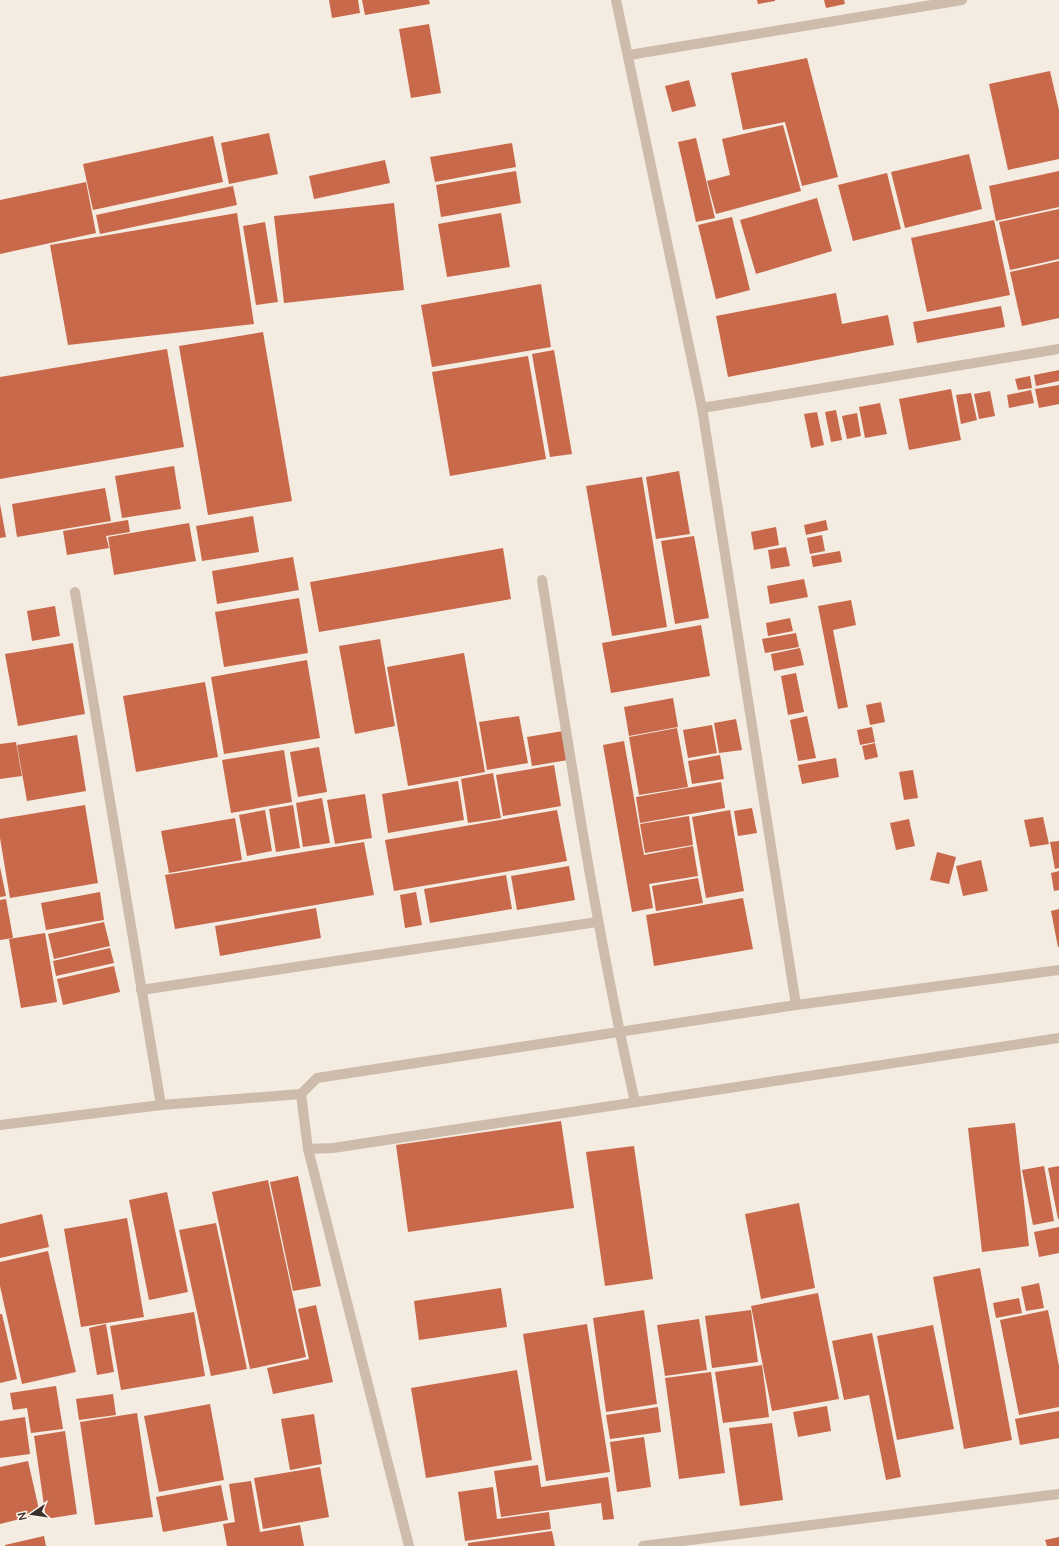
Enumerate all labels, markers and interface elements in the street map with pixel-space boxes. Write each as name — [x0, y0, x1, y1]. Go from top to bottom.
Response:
north arrow — [12, 1494, 52, 1534]
text: N — [14, 1511, 30, 1522]

